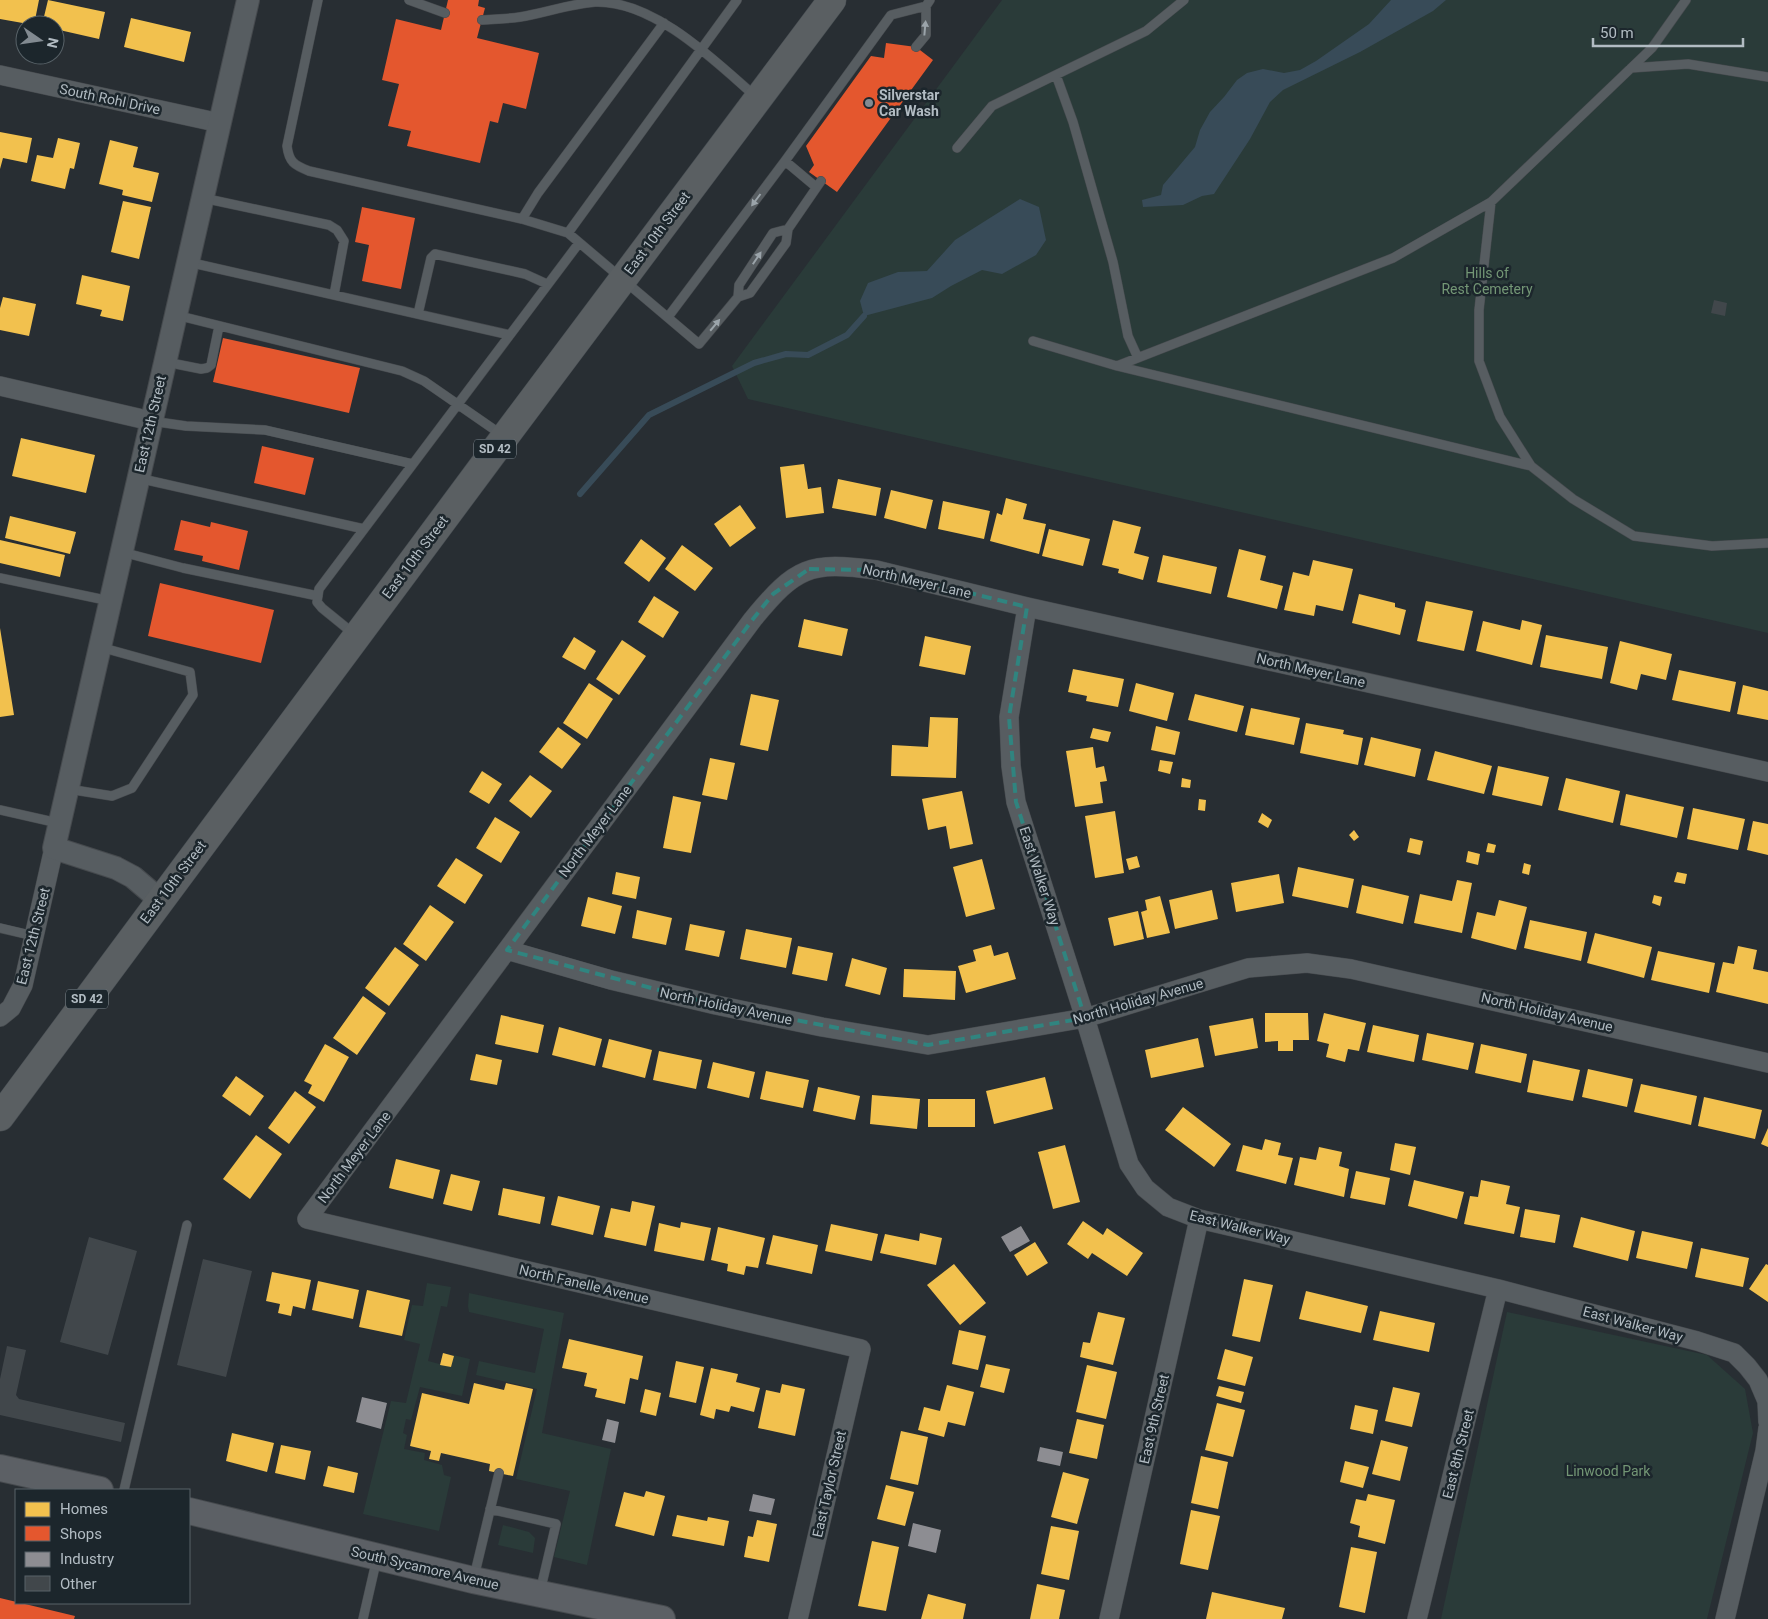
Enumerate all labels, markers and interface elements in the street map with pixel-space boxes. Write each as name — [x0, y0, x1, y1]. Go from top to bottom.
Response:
north arrow — [15, 15, 65, 65]
scale bar — [1593, 15, 1743, 47]
one-way arrow — [921, 20, 929, 36]
text: 50 m — [1600, 24, 1634, 42]
text: N — [44, 36, 62, 50]
street label: South Rohl Drive — [58, 81, 162, 117]
place label: Silverstar Car Wash — [879, 87, 939, 119]
marker: Silverstar Car Wash — [863, 97, 875, 109]
street label: East 10th Street — [621, 188, 694, 277]
one-way arrow — [751, 193, 761, 207]
one-way arrow — [752, 251, 762, 264]
park label: Hills of Rest Cemetery — [1441, 265, 1533, 297]
one-way arrow — [710, 319, 721, 332]
street label: East 12th Street — [131, 373, 169, 474]
road number: SD 42 — [474, 439, 516, 458]
street label: East 10th Street — [379, 512, 452, 601]
street label: North Meyer Lane — [861, 561, 973, 601]
street label: North Meyer Lane — [1255, 650, 1367, 690]
street label: North Meyer Lane — [555, 782, 635, 880]
street label: East Walker Way — [1016, 825, 1064, 928]
street label: East 10th Street — [137, 837, 210, 926]
street label: East 12th Street — [13, 885, 53, 986]
street label: North Holiday Avenue — [1071, 975, 1205, 1027]
street label: North Holiday Avenue — [658, 984, 794, 1028]
street label: North Holiday Avenue — [1479, 989, 1615, 1035]
road number: SD 42 — [66, 990, 108, 1009]
street label: North Meyer Lane — [314, 1108, 394, 1206]
street label: East Walker Way — [1188, 1207, 1292, 1247]
street label: North Fanelle Avenue — [518, 1261, 650, 1307]
street label: East Walker Way — [1581, 1303, 1685, 1345]
street label: East 9th Street — [1136, 1372, 1172, 1465]
street label: East 8th Street — [1439, 1407, 1477, 1500]
street label: East Taylor Street — [809, 1429, 849, 1539]
park label: Linwood Park — [1566, 1463, 1651, 1479]
legend — [15, 1489, 190, 1604]
text: Homes — [60, 1500, 108, 1518]
text: Shops — [60, 1525, 102, 1543]
street label: South Sycamore Avenue — [350, 1543, 500, 1593]
text: Industry — [60, 1550, 114, 1568]
text: Other — [60, 1575, 97, 1593]

